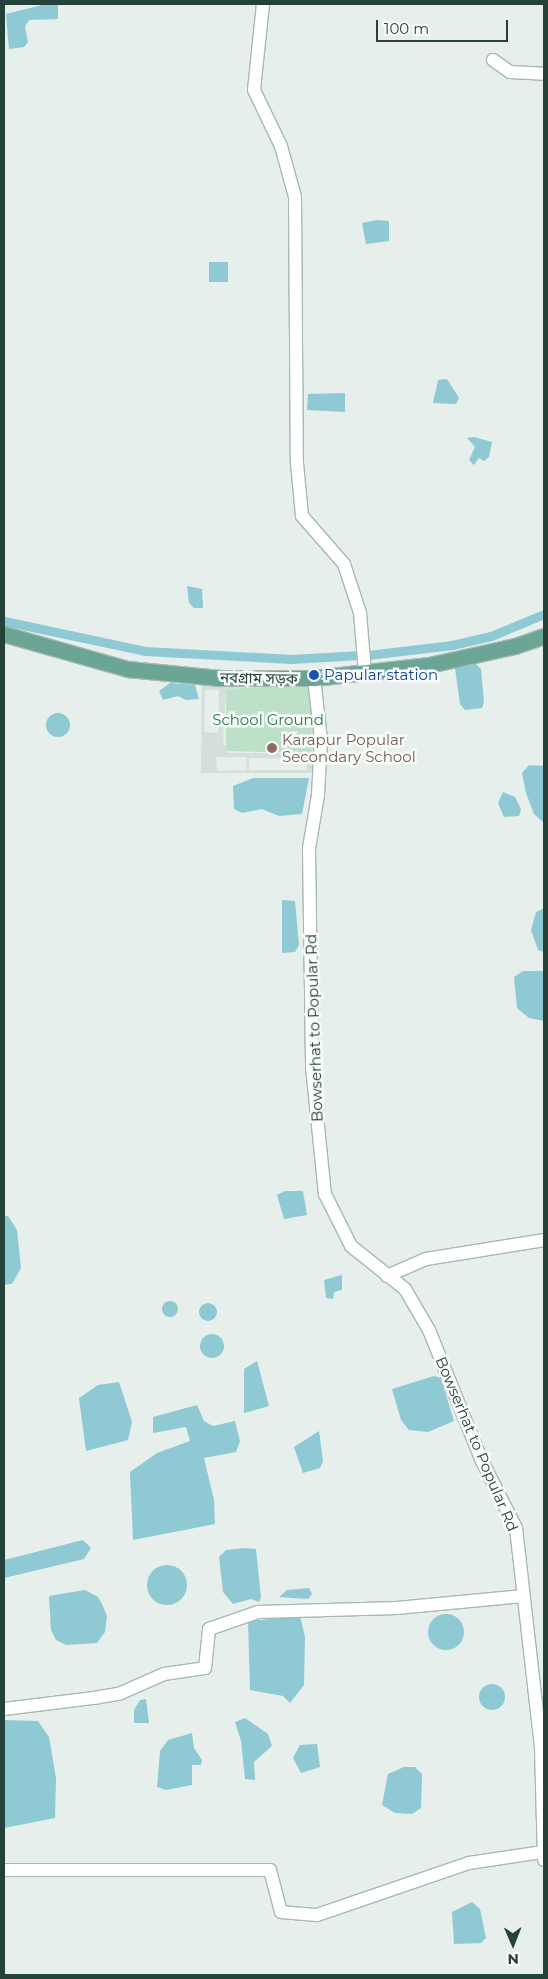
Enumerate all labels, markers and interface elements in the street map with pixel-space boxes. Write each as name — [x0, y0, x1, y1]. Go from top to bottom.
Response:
scale bar — [378, 10, 510, 42]
text: 100 m — [384, 19, 429, 38]
place label: Papular station — [324, 666, 438, 684]
street label: নবগ্রাম সড়ক — [220, 668, 298, 688]
marker: Papular station — [308, 669, 320, 681]
park label: School Ground — [212, 711, 324, 729]
place label: Karapur Popular Secondary School — [282, 730, 416, 765]
marker: Karapur Popular Secondary School — [266, 742, 278, 754]
street label: Bowserhat to Popular Rd — [302, 934, 326, 1122]
street label: Bowserhat to Popular Rd — [432, 1354, 522, 1534]
north arrow — [488, 1919, 538, 1969]
text: N — [507, 1950, 519, 1968]

